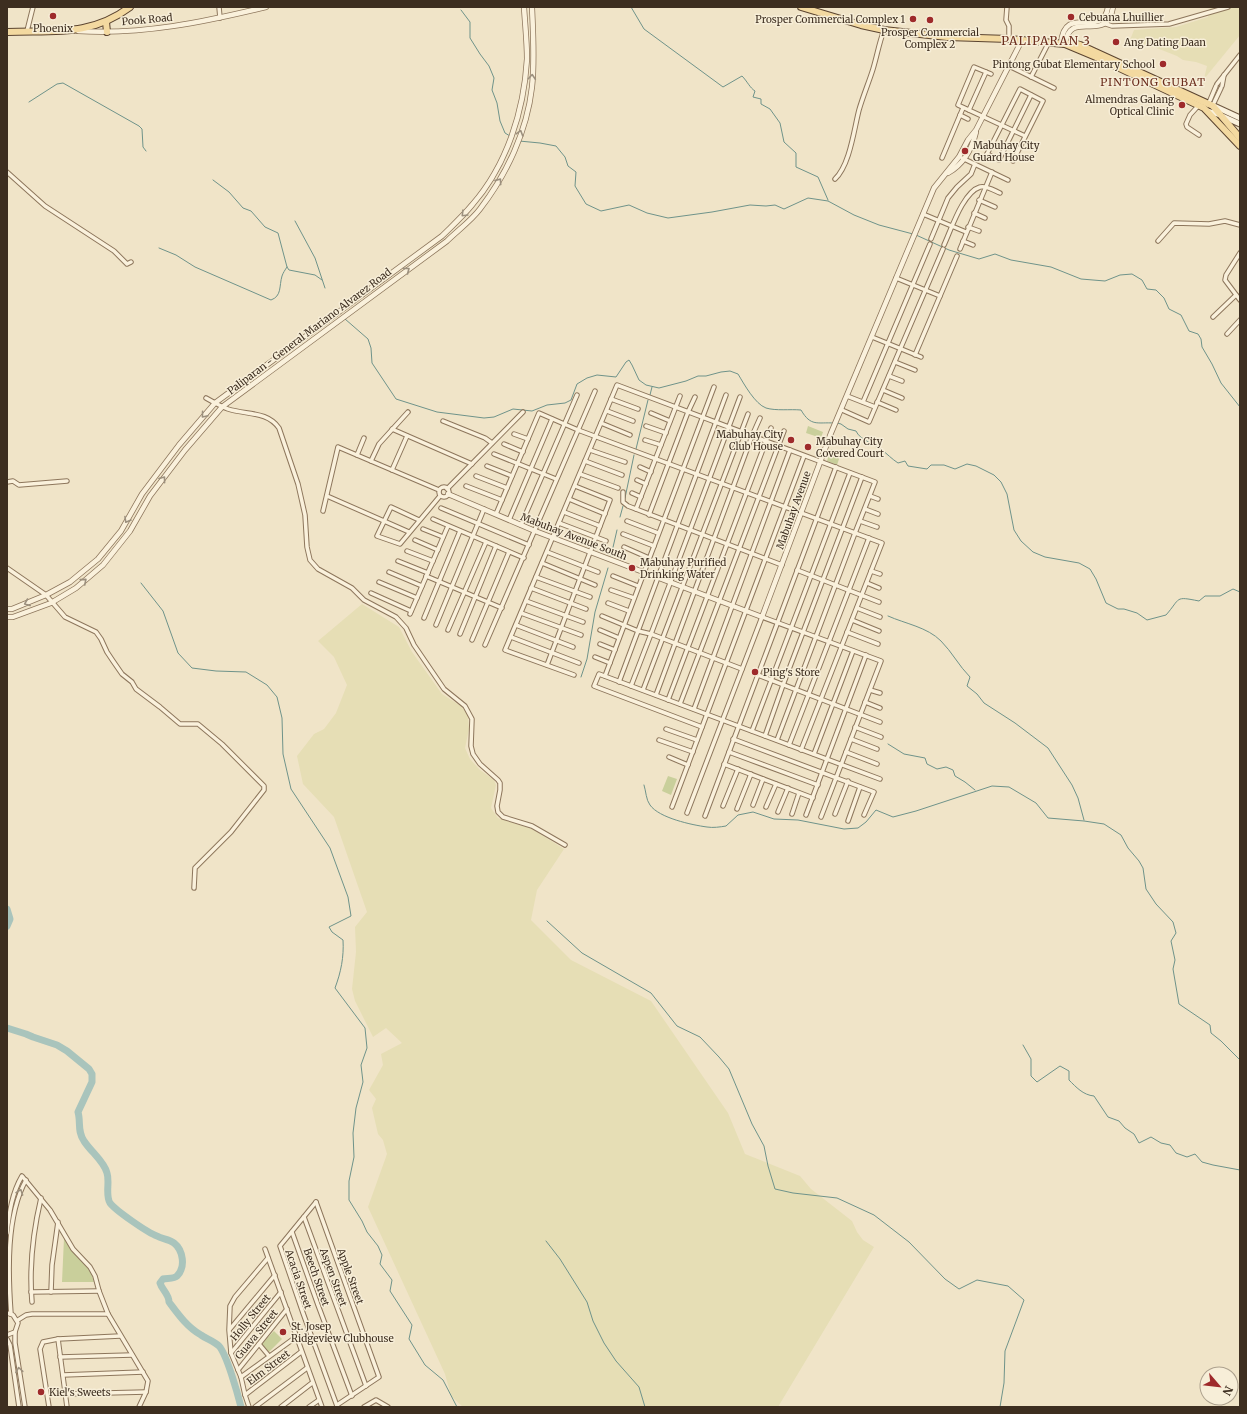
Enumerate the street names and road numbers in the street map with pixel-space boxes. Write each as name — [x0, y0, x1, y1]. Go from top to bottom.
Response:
street label: Pook Road — [121, 11, 173, 28]
street label: Paliparan - General Mariano Alvarez Road — [225, 265, 394, 397]
street label: Mabuhay Avenue — [773, 469, 814, 551]
street label: Mabuhay Avenue South — [519, 510, 629, 563]
street label: Aspen Street — [317, 1245, 350, 1308]
street label: Apple Street — [334, 1246, 367, 1306]
street label: Acacia Street — [282, 1247, 315, 1311]
street label: Beech Street — [301, 1247, 333, 1308]
street label: Holly Street — [228, 1291, 273, 1343]
street label: Guava Street — [232, 1307, 281, 1362]
street label: Elm Street — [244, 1347, 292, 1388]

